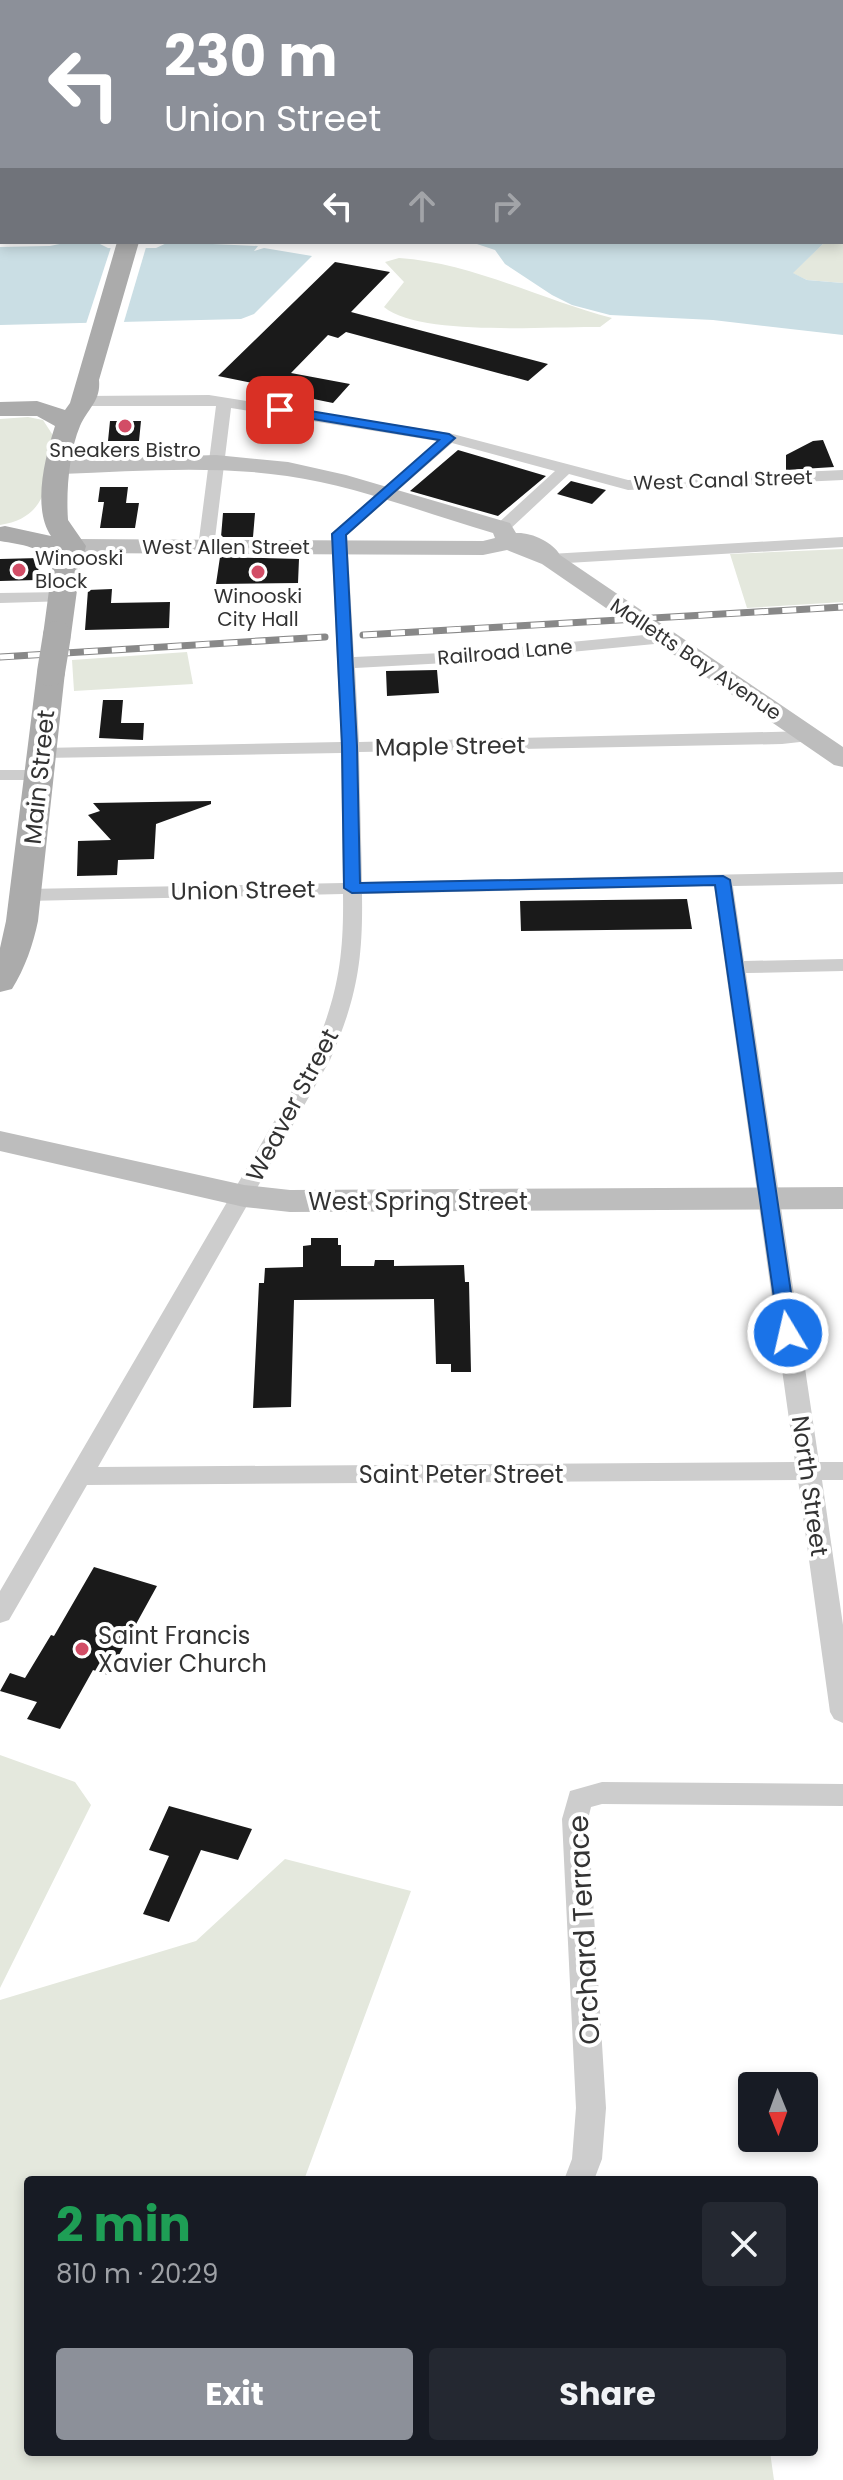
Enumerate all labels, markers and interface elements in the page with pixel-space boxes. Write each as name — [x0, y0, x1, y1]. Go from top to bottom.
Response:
text: 230 m — [164, 17, 338, 96]
icon: left — [32, 32, 136, 136]
text: Union Street — [164, 93, 381, 144]
icon: left — [316, 184, 360, 228]
icon: ahead — [400, 184, 444, 228]
icon: right — [484, 184, 528, 228]
pin — [246, 376, 314, 444]
icon: arrive — [258, 388, 302, 432]
marker: Sneakers Bistro — [116, 417, 134, 435]
place label: Sneakers Bistro — [49, 436, 201, 464]
street label: West Canal Street — [633, 463, 813, 497]
street label: West Allen Street — [142, 533, 310, 561]
place label: Winooski Block — [35, 544, 124, 595]
marker: Winooski Block — [10, 561, 28, 579]
marker: Winooski City Hall — [249, 563, 267, 581]
place label: Winooski City Hall — [214, 582, 302, 633]
street label: Malletts Bay Avenue — [605, 591, 787, 727]
street label: Railroad Lane — [436, 632, 574, 672]
street label: Main Street — [16, 708, 62, 846]
street label: Maple Street — [374, 728, 526, 764]
street label: Union Street — [170, 872, 316, 908]
street label: Weaver Street — [238, 1023, 346, 1187]
street label: West Spring Street — [308, 1185, 528, 1218]
position arrow — [746, 1291, 830, 1375]
street label: North Street — [784, 1413, 836, 1559]
street label: Saint Peter Street — [359, 1458, 563, 1491]
place label: Saint Francis Xavier Church — [98, 1619, 267, 1680]
marker: Saint Francis Xavier Church — [73, 1640, 91, 1658]
street label: Orchard Terrace — [559, 1814, 609, 2046]
north arrow — [738, 2072, 818, 2152]
map controls — [738, 2072, 818, 2152]
text: 2 min — [56, 2191, 191, 2258]
button: close — [702, 2202, 786, 2286]
text: 810 m · 20:29 — [56, 2256, 218, 2292]
button: Exit — [56, 2348, 413, 2440]
button: Share — [429, 2348, 786, 2440]

